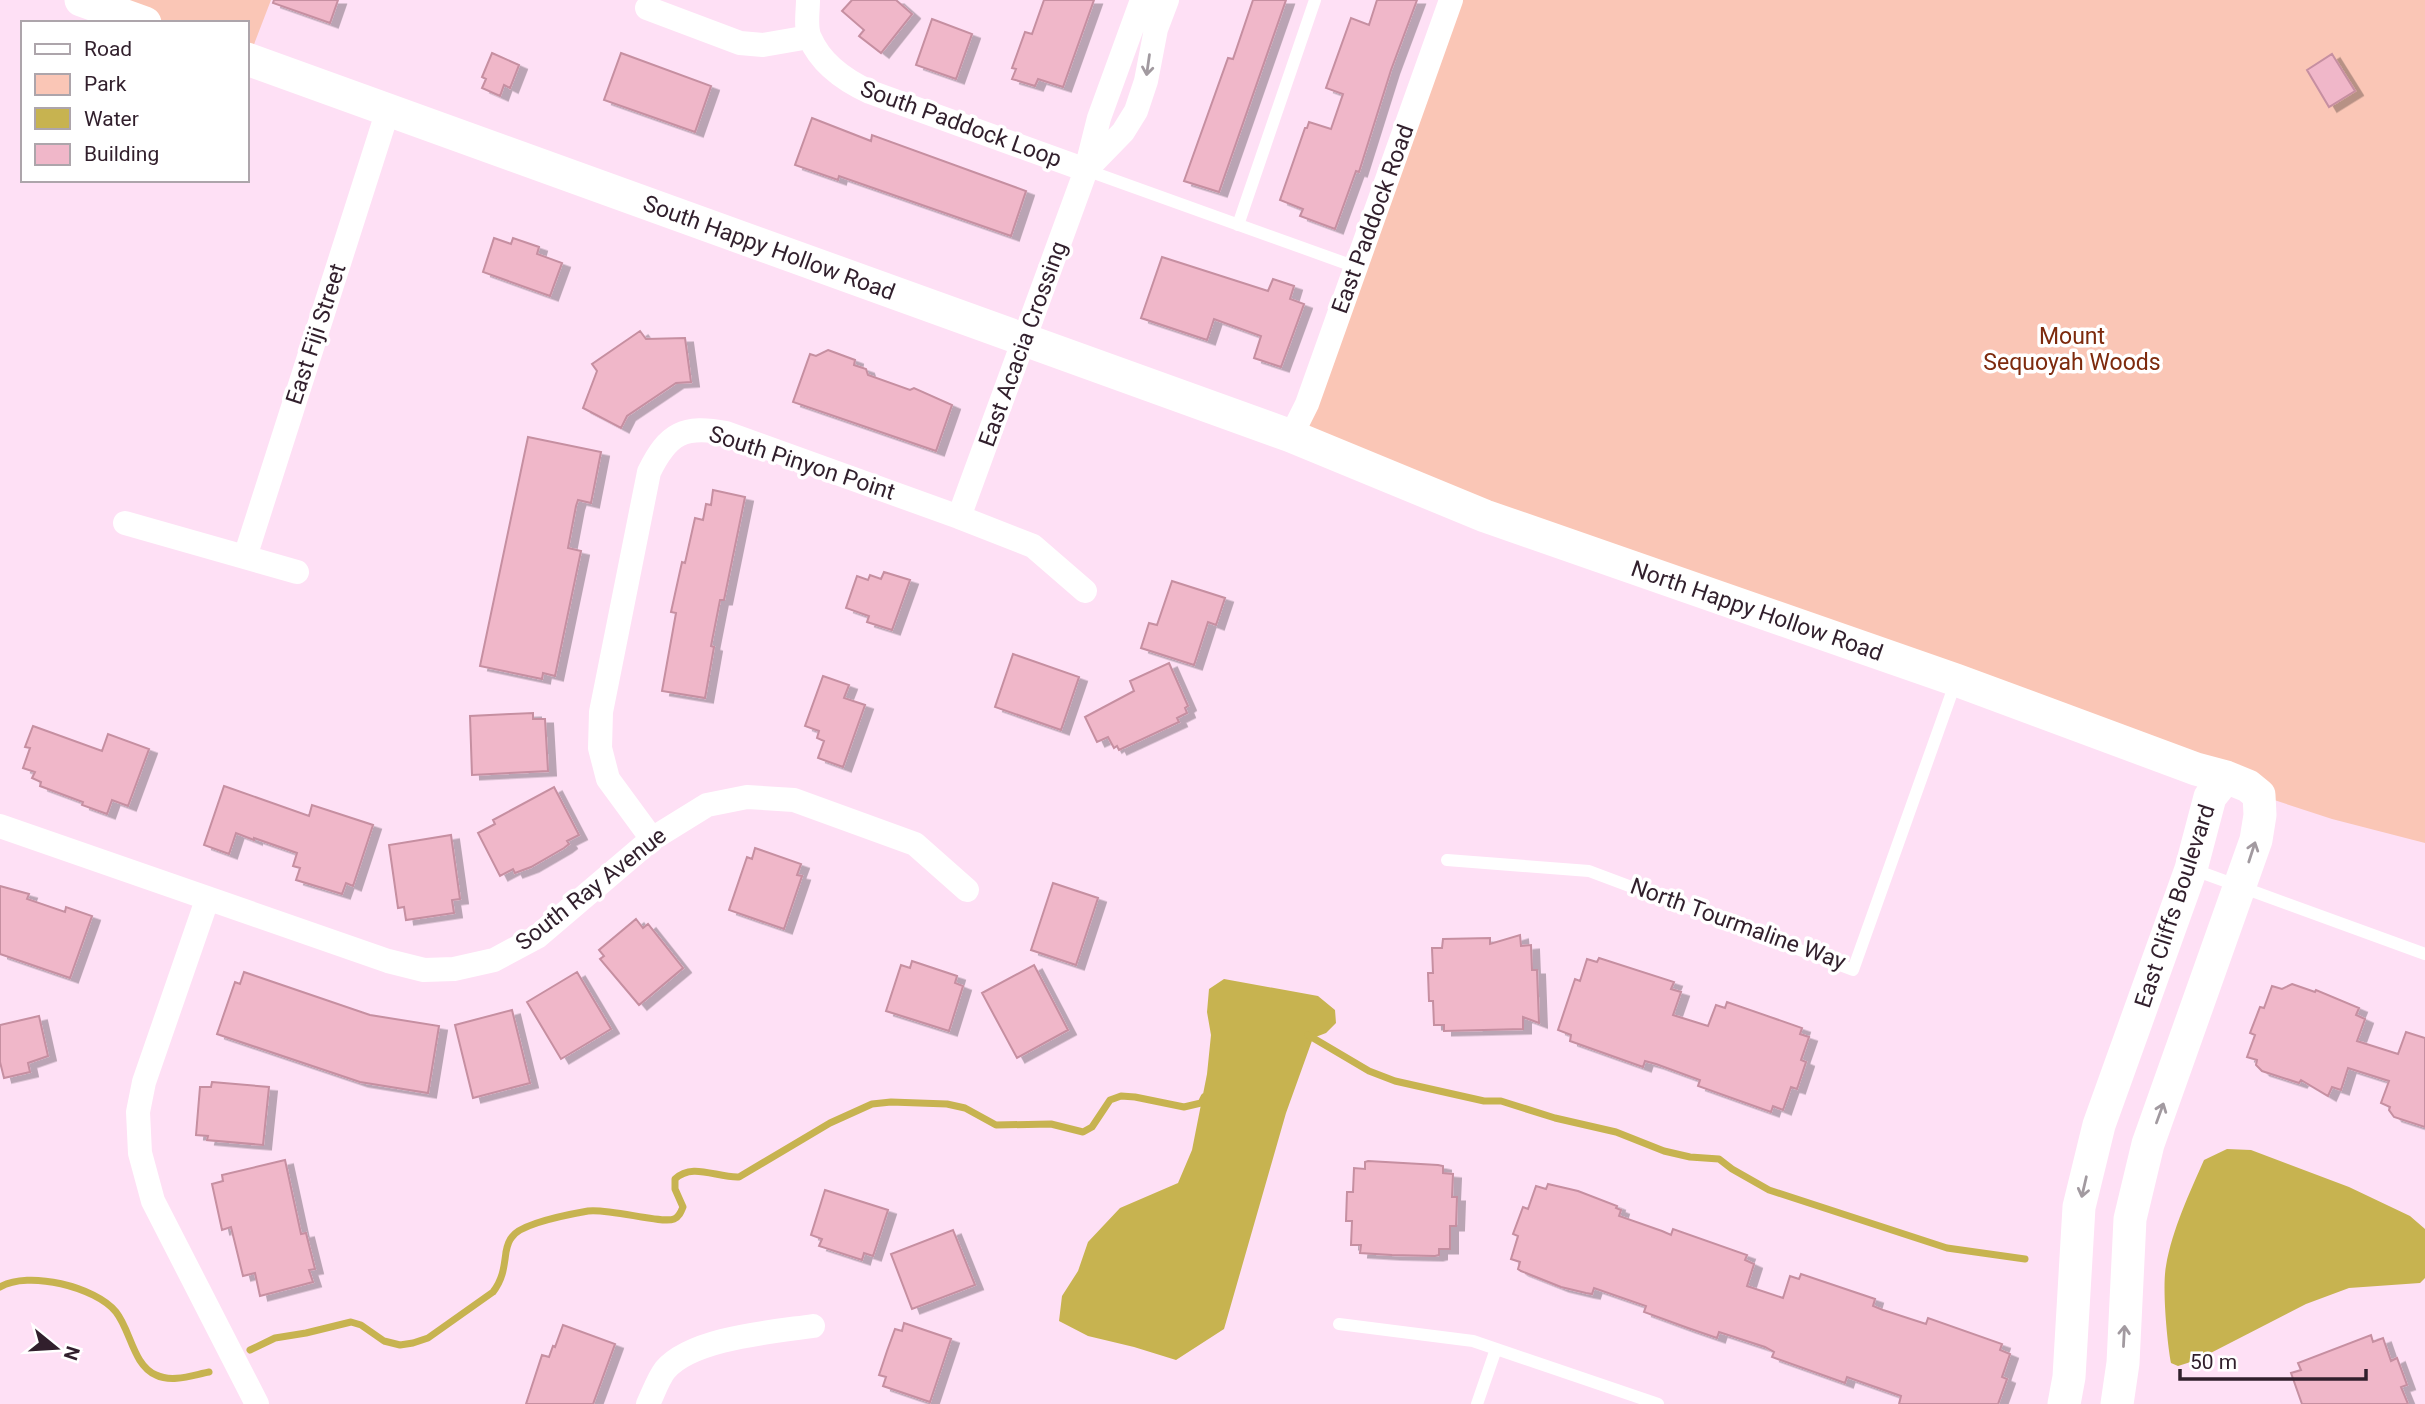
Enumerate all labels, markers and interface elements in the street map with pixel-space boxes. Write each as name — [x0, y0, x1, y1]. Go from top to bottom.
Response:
legend — [21, 21, 248, 182]
text: Road — [84, 37, 132, 61]
one-way arrow — [1141, 54, 1154, 76]
text: Park — [84, 72, 127, 96]
street label: South Paddock Loop — [857, 75, 1065, 173]
text: Water — [84, 107, 139, 131]
street label: East Paddock Road — [1326, 121, 1420, 317]
text: Building — [84, 142, 159, 166]
street label: South Happy Hollow Road — [639, 190, 899, 306]
street label: East Acacia Crossing — [973, 238, 1073, 450]
street label: East Fiji Street — [281, 260, 351, 408]
park label: Mount Sequoyah Woods — [1983, 323, 2161, 376]
street label: South Pinyon Point — [706, 420, 898, 506]
street label: North Happy Hollow Road — [1628, 555, 1886, 667]
street label: East Cliffs Boulevard — [2129, 801, 2221, 1011]
street label: South Ray Avenue — [510, 822, 672, 956]
one-way arrow — [2247, 842, 2259, 864]
street label: North Tourmaline Way — [1627, 872, 1850, 976]
one-way arrow — [2154, 1102, 2167, 1124]
one-way arrow — [2077, 1175, 2090, 1198]
north arrow — [21, 1313, 91, 1383]
one-way arrow — [2118, 1325, 2131, 1348]
scale bar — [2180, 1338, 2366, 1382]
text: N — [59, 1343, 85, 1363]
text: 50 m — [2190, 1350, 2237, 1374]

